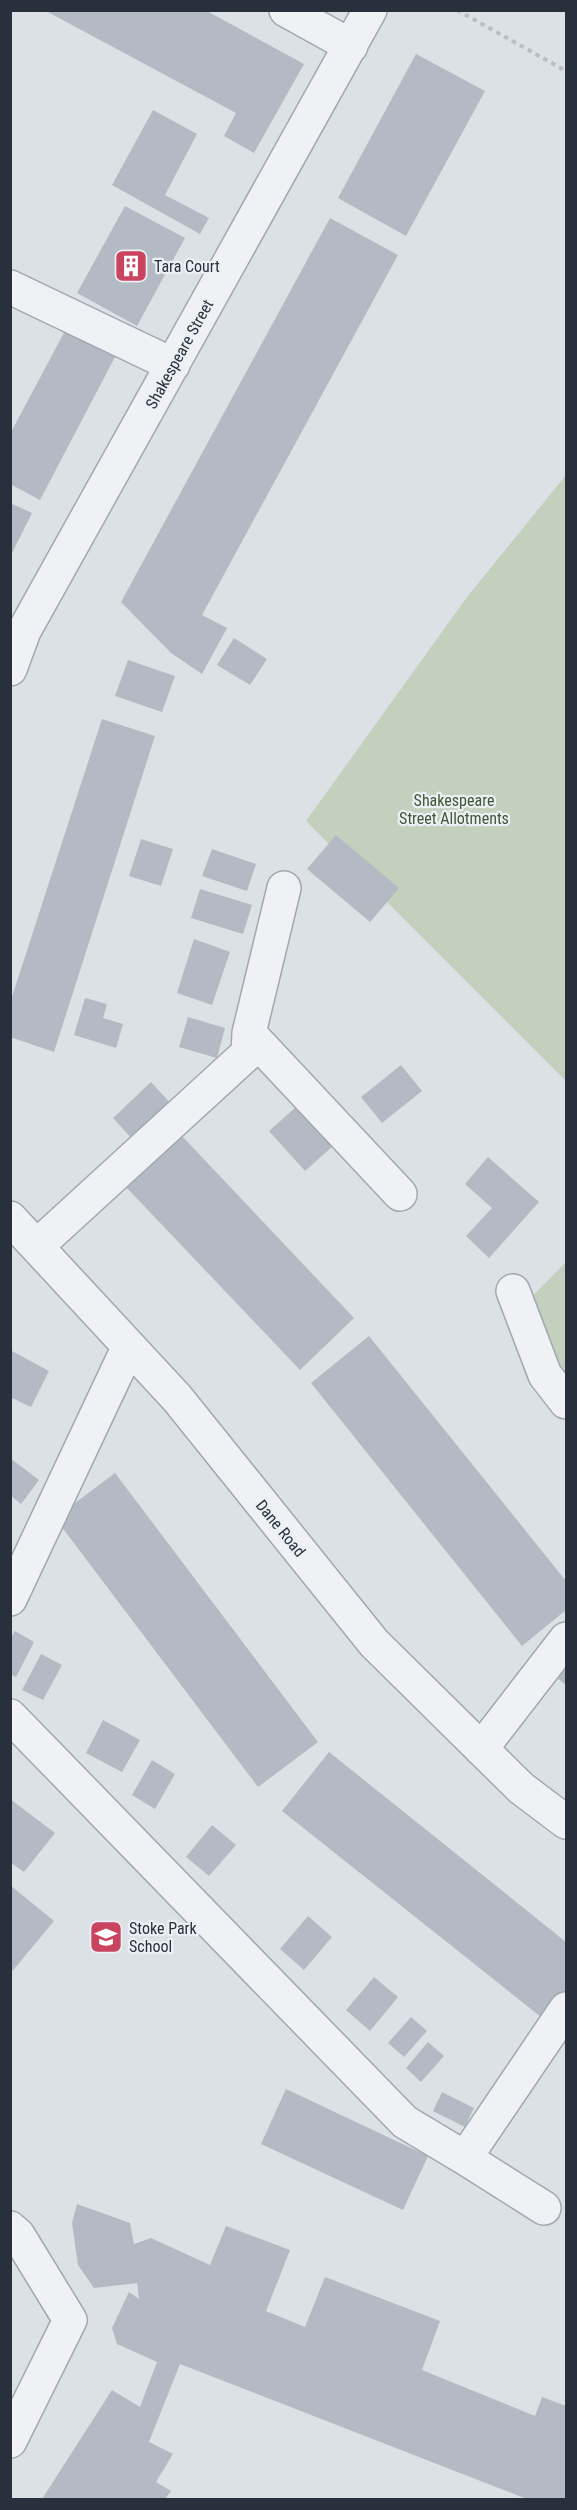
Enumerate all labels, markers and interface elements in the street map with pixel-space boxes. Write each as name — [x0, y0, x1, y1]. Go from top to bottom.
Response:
building icon: Tara Court — [113, 248, 149, 284]
place label: Tara Court — [154, 257, 220, 276]
street label: Shakespeare Street — [142, 296, 217, 412]
park label: Shakespeare Street Allotments — [399, 791, 509, 828]
street label: Dane Road — [252, 1496, 309, 1561]
school or university icon: Stoke Park School — [88, 1919, 124, 1955]
place label: Stoke Park School — [129, 1919, 197, 1956]

